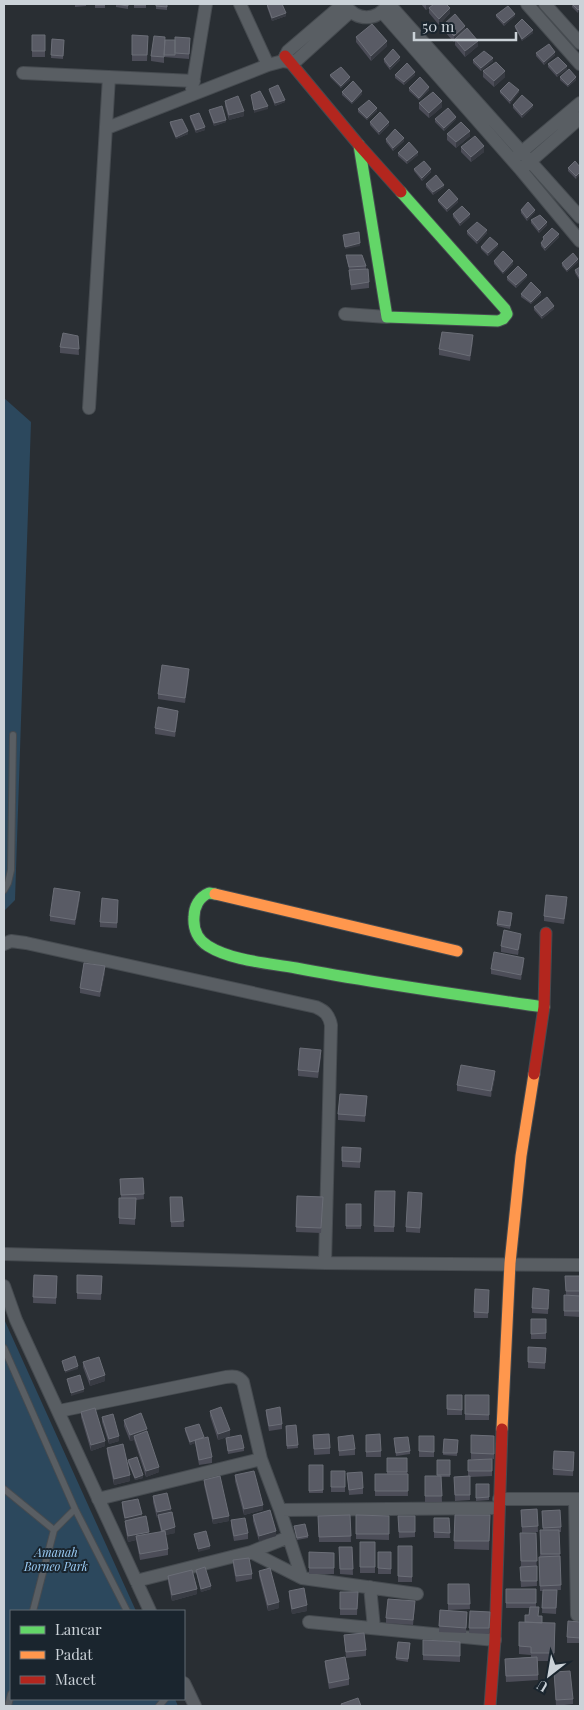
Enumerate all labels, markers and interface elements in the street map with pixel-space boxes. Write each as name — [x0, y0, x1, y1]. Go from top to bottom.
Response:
scale bar — [414, 10, 516, 42]
text: 50 m — [422, 16, 455, 36]
park label: Amanah Borneo Park — [23, 1544, 88, 1574]
legend — [10, 1610, 185, 1700]
text: Lancar — [55, 1619, 102, 1639]
text: Padat — [55, 1644, 93, 1664]
north arrow — [524, 1650, 574, 1700]
text: Macet — [55, 1669, 96, 1689]
text: U — [533, 1676, 551, 1697]

